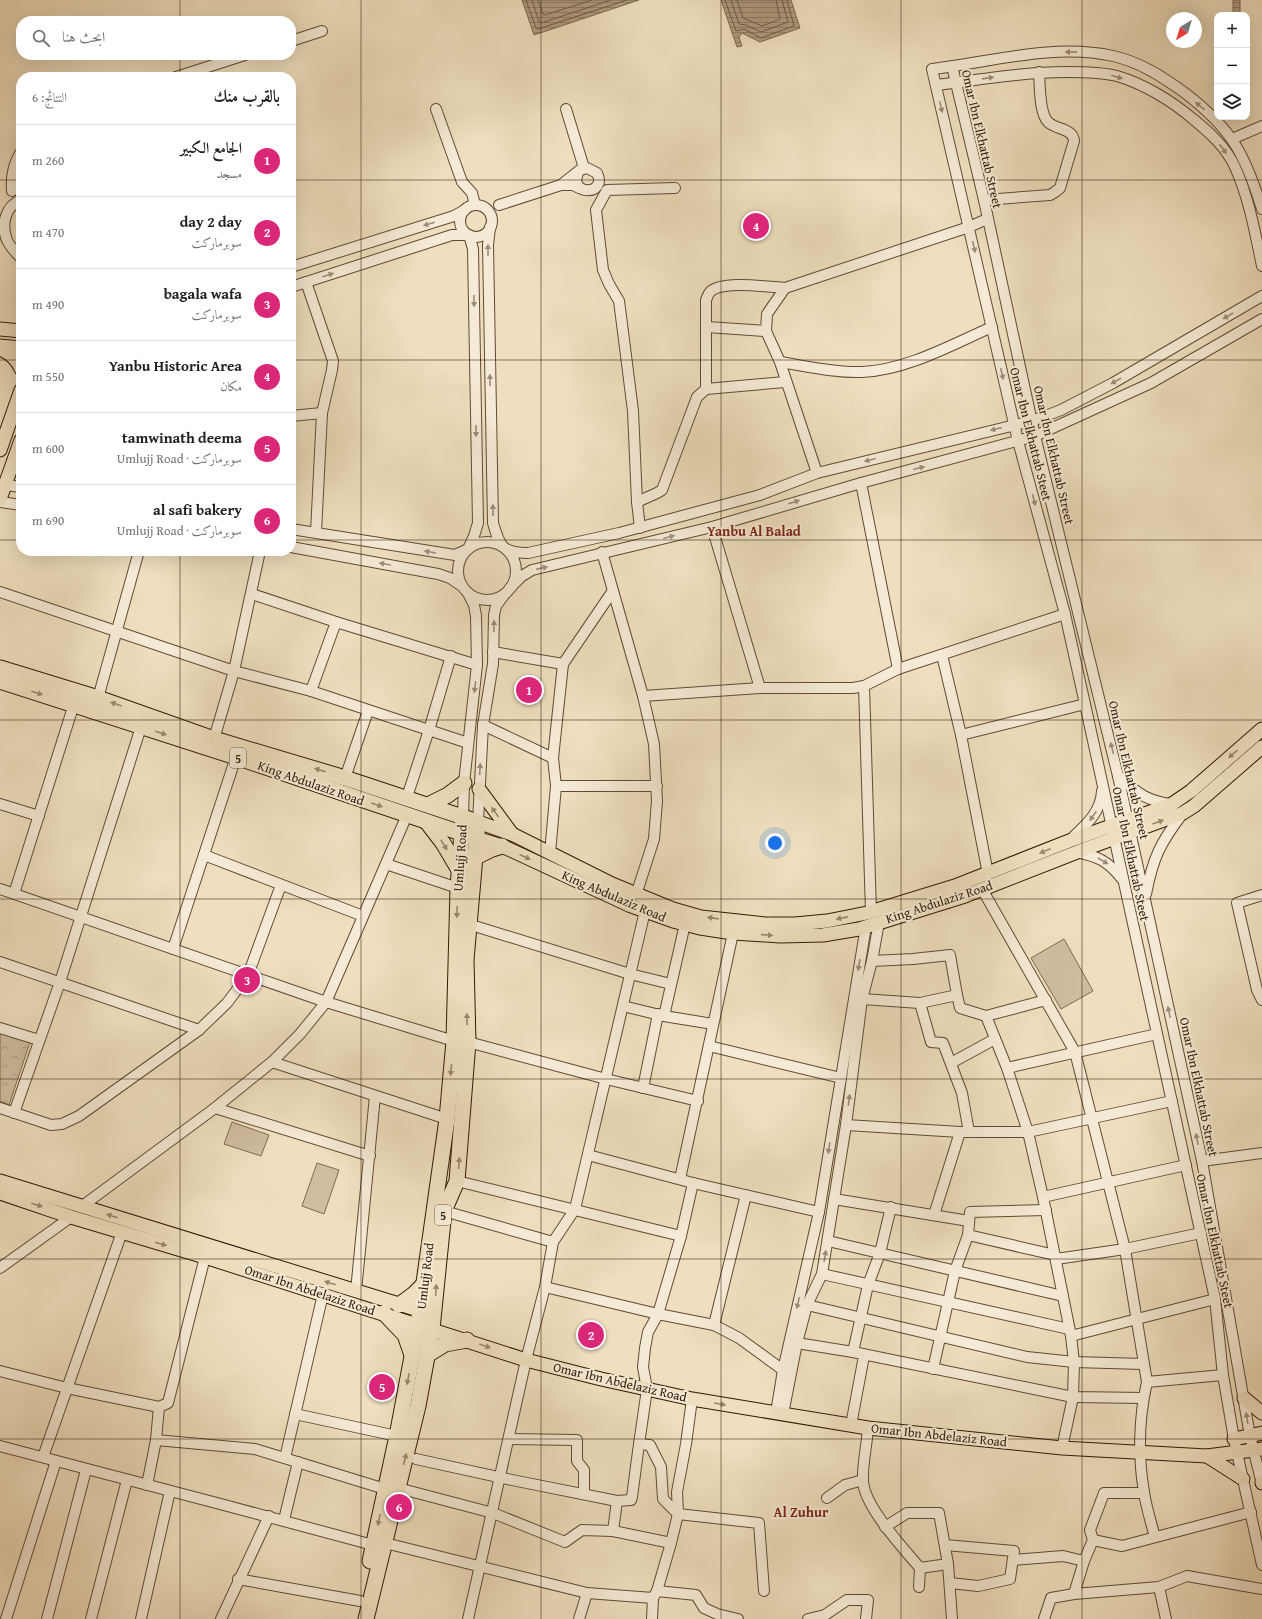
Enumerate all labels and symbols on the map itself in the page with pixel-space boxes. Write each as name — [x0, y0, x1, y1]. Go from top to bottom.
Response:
north arrow — [1166, 12, 1202, 48]
one-way arrow — [1064, 49, 1077, 55]
street label: Omar Ibn Elkhattab Street — [957, 68, 1007, 211]
one-way arrow — [1112, 74, 1124, 80]
one-way arrow — [982, 75, 994, 81]
one-way arrow — [938, 101, 944, 113]
one-way arrow — [1195, 101, 1206, 110]
one-way arrow — [1219, 144, 1227, 155]
pin: 4 — [743, 211, 769, 241]
one-way arrow — [423, 221, 435, 227]
one-way arrow — [971, 241, 977, 253]
one-way arrow — [485, 243, 491, 256]
one-way arrow — [323, 272, 335, 278]
one-way arrow — [471, 295, 477, 308]
one-way arrow — [1222, 312, 1234, 319]
street label: Omar Ibn Elkhattab Steet — [1005, 365, 1057, 503]
one-way arrow — [1000, 367, 1006, 380]
one-way arrow — [487, 374, 494, 386]
one-way arrow — [1110, 378, 1122, 384]
street label: Omar Ibn Elkhattab Street — [1029, 384, 1079, 527]
one-way arrow — [473, 425, 479, 438]
one-way arrow — [990, 426, 1002, 432]
one-way arrow — [863, 458, 876, 464]
one-way arrow — [913, 464, 925, 470]
one-way arrow — [1031, 493, 1037, 506]
one-way arrow — [788, 499, 800, 505]
one-way arrow — [490, 503, 496, 516]
district label: Yanbu Al Balad — [707, 521, 801, 541]
one-way arrow — [663, 534, 675, 540]
one-way arrow — [424, 549, 436, 555]
one-way arrow — [379, 561, 391, 567]
one-way arrow — [536, 565, 549, 571]
one-way arrow — [491, 619, 497, 632]
pin: 1 — [516, 675, 542, 705]
one-way arrow — [472, 681, 478, 693]
one-way arrow — [32, 690, 44, 696]
street label: Omar Ibn Elkhattab Street — [1104, 699, 1154, 842]
one-way arrow — [110, 701, 122, 707]
one-way arrow — [155, 730, 167, 736]
one-way arrow — [1108, 742, 1114, 754]
road number: 5 — [230, 748, 246, 768]
one-way arrow — [1227, 750, 1238, 759]
street label: King Abdulaziz Road — [255, 756, 367, 810]
one-way arrow — [477, 763, 484, 775]
one-way arrow — [314, 767, 326, 773]
street label: Omar Ibn Elkhattab Steet — [1107, 785, 1155, 923]
one-way arrow — [372, 802, 384, 808]
one-way arrow — [491, 806, 499, 817]
one-way arrow — [1089, 811, 1097, 821]
one-way arrow — [1152, 819, 1164, 825]
street label: Umlujj Road — [448, 824, 472, 892]
your location — [765, 833, 785, 853]
one-way arrow — [440, 840, 448, 850]
one-way arrow — [1038, 848, 1050, 854]
one-way arrow — [520, 854, 531, 860]
one-way arrow — [1097, 858, 1109, 864]
street label: King Abdulaziz Road — [559, 865, 669, 927]
street label: King Abdulaziz Road — [883, 876, 995, 928]
one-way arrow — [454, 906, 460, 919]
one-way arrow — [707, 915, 719, 921]
one-way arrow — [836, 915, 848, 921]
one-way arrow — [761, 931, 773, 938]
one-way arrow — [856, 959, 862, 971]
pin: 3 — [234, 965, 260, 995]
one-way arrow — [1166, 1006, 1172, 1018]
one-way arrow — [464, 1012, 470, 1025]
street label: Omar Ibn Elkhattab Street — [1175, 1016, 1223, 1159]
one-way arrow — [448, 1064, 454, 1076]
one-way arrow — [846, 1094, 852, 1106]
one-way arrow — [1193, 1133, 1199, 1145]
one-way arrow — [826, 1142, 832, 1155]
one-way arrow — [455, 1157, 462, 1169]
street label: Omar Ibn Elkhattab Steet — [1191, 1172, 1239, 1310]
one-way arrow — [31, 1203, 43, 1209]
road number: 5 — [435, 1205, 451, 1225]
one-way arrow — [105, 1213, 117, 1219]
one-way arrow — [156, 1241, 168, 1247]
street label: Umlujj Road — [411, 1242, 439, 1310]
one-way arrow — [822, 1250, 828, 1262]
street label: Omar Ibn Abdelaziz Road — [242, 1260, 378, 1320]
one-way arrow — [323, 1280, 335, 1286]
one-way arrow — [433, 1284, 440, 1296]
one-way arrow — [795, 1297, 801, 1309]
pin: 2 — [578, 1320, 604, 1350]
one-way arrow — [480, 1344, 492, 1350]
street label: Omar Ibn Abdelaziz Road — [551, 1357, 689, 1407]
pin: 5 — [369, 1372, 395, 1402]
one-way arrow — [404, 1372, 410, 1385]
one-way arrow — [714, 1401, 726, 1407]
one-way arrow — [1244, 1412, 1250, 1425]
street label: Omar Ibn Abdelaziz Road — [870, 1418, 1008, 1452]
one-way arrow — [402, 1452, 408, 1465]
pin: 6 — [386, 1492, 412, 1522]
district label: Al Zuhur — [774, 1502, 829, 1522]
one-way arrow — [375, 1513, 381, 1526]

